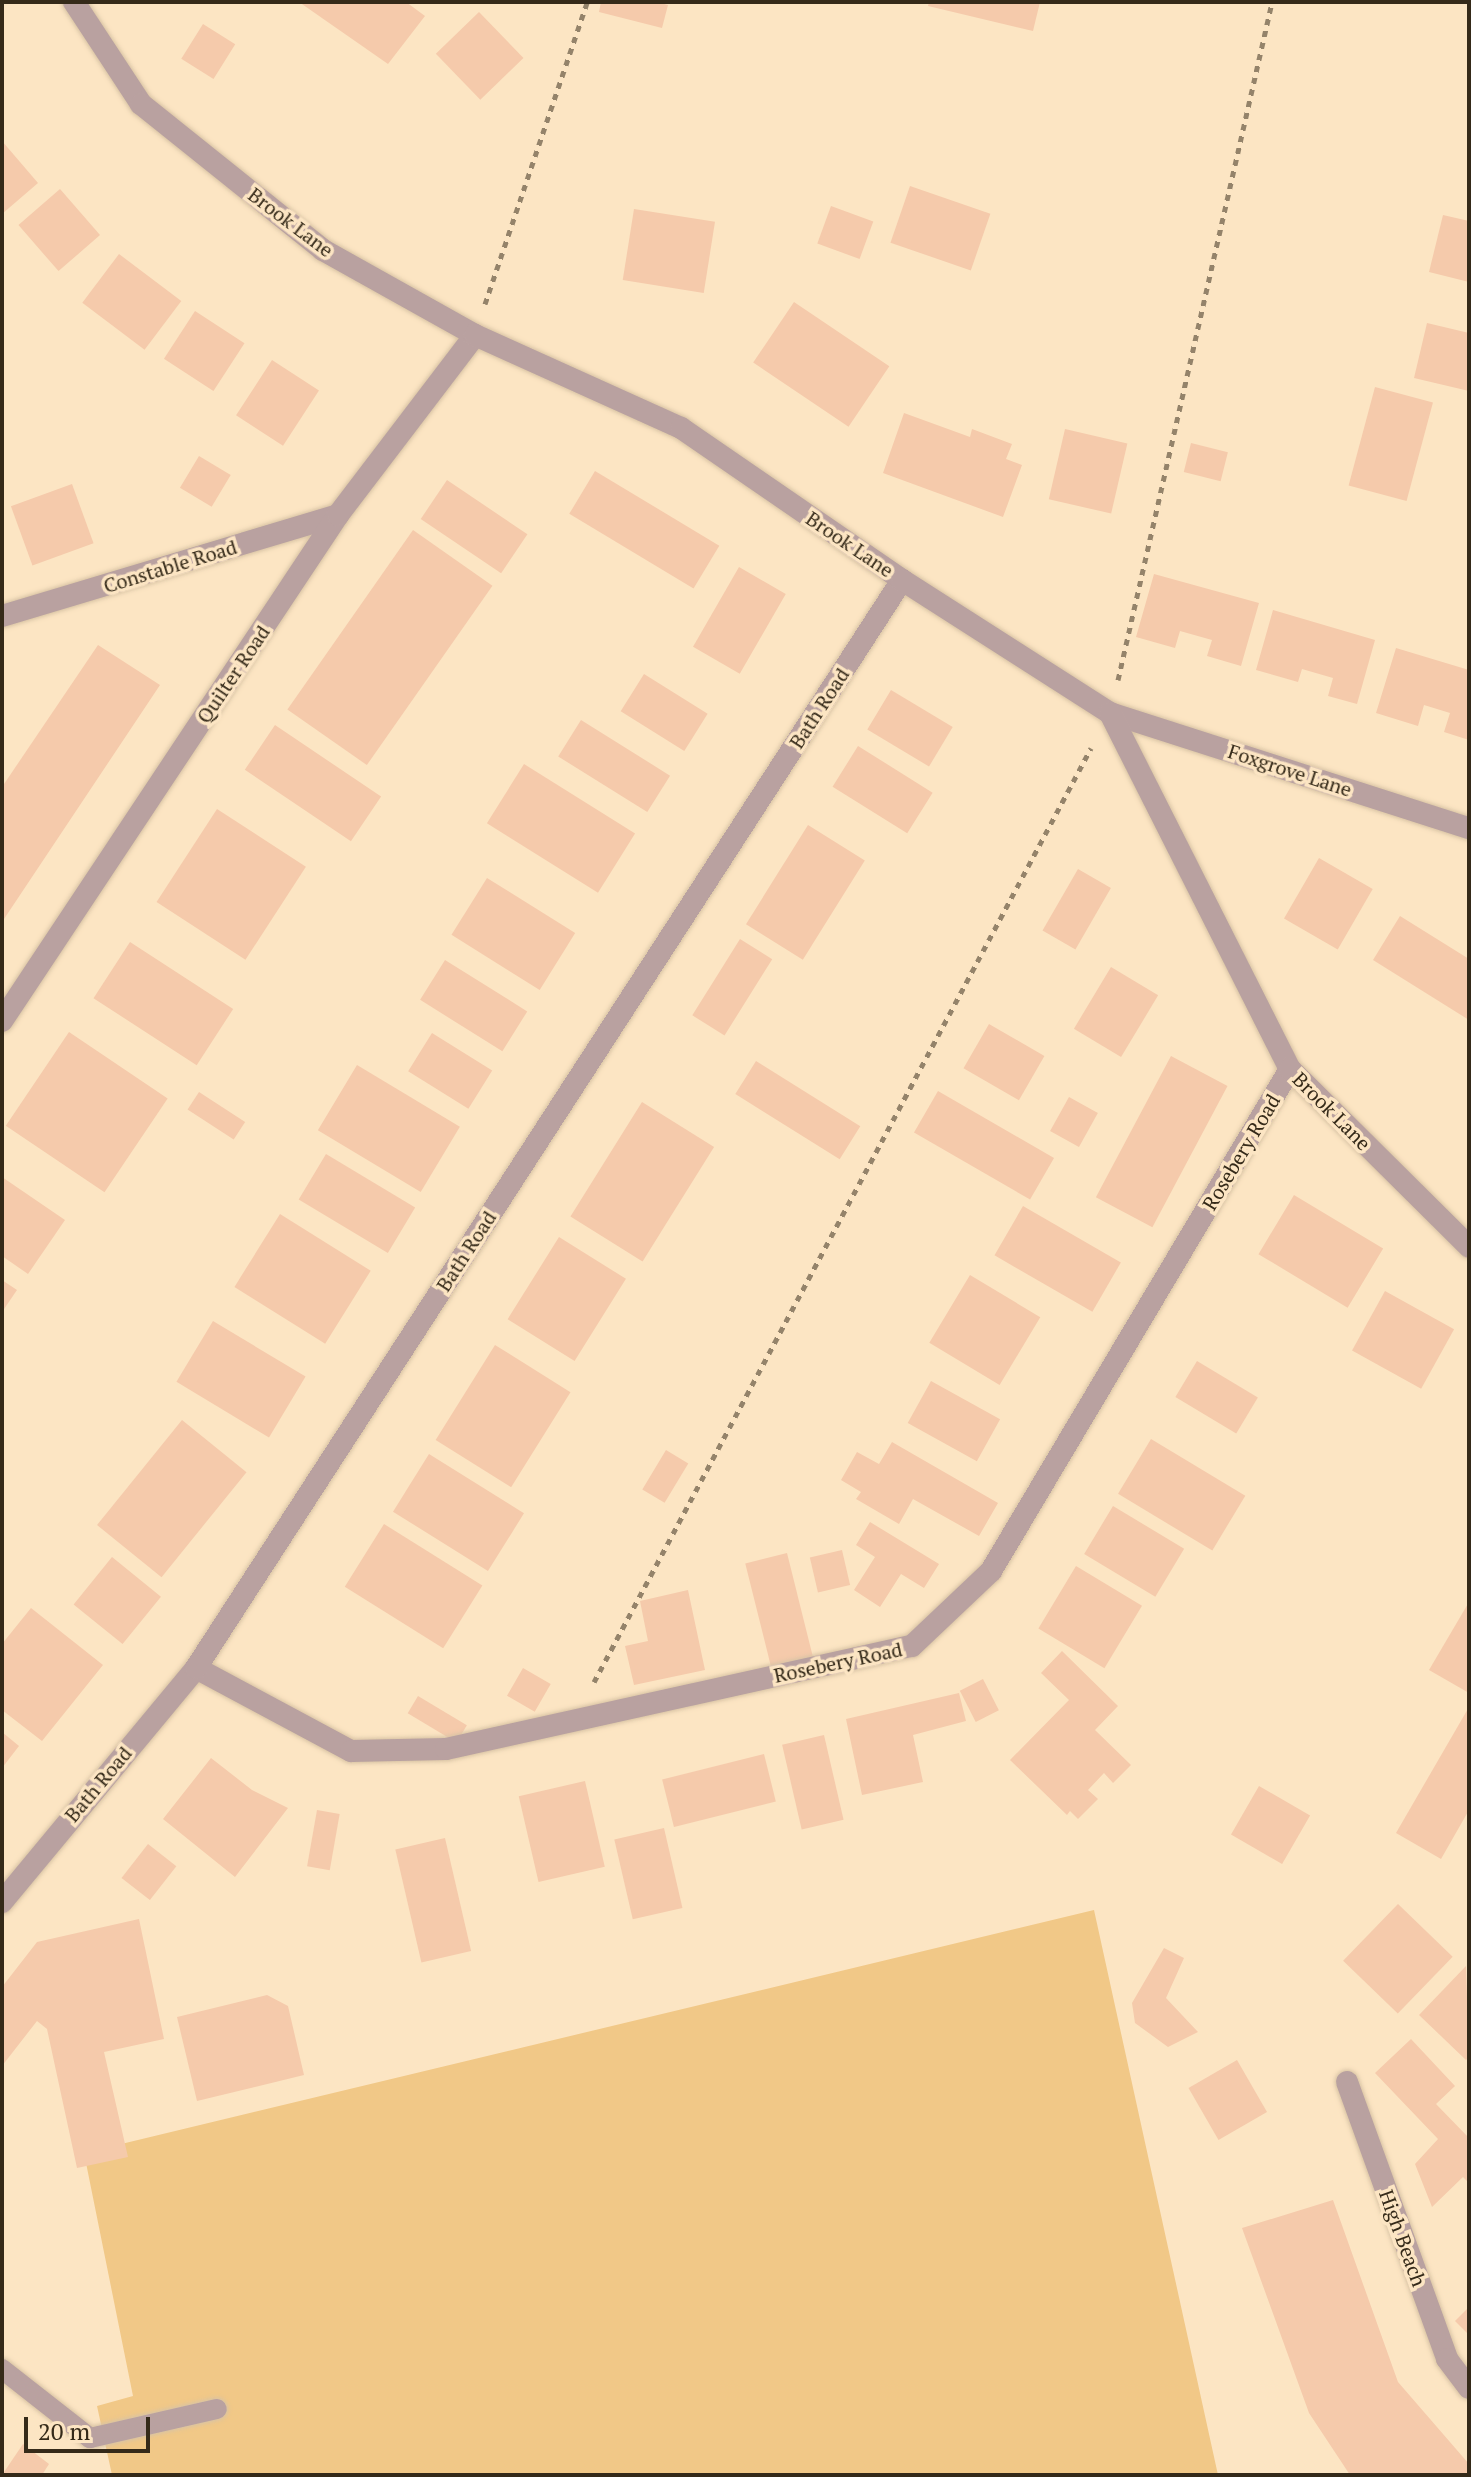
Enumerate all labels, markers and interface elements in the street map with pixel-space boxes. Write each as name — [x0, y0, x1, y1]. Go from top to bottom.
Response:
street label: Brook Lane — [244, 182, 338, 262]
street label: Brook Lane — [802, 506, 898, 582]
street label: Constable Road — [101, 534, 239, 598]
street label: Quilter Road — [191, 620, 275, 728]
street label: Bath Road — [784, 663, 854, 753]
street label: Foxgrove Lane — [1225, 739, 1355, 801]
street label: Brook Lane — [1288, 1067, 1376, 1155]
street label: Rosebery Road — [1197, 1090, 1285, 1214]
street label: Bath Road — [431, 1206, 501, 1296]
street label: Rosebery Road — [772, 1637, 904, 1687]
street label: Bath Road — [60, 1741, 136, 1827]
street label: High Beach — [1374, 2186, 1432, 2290]
scale bar — [28, 2401, 154, 2451]
text: 20 m — [38, 2415, 90, 2447]

